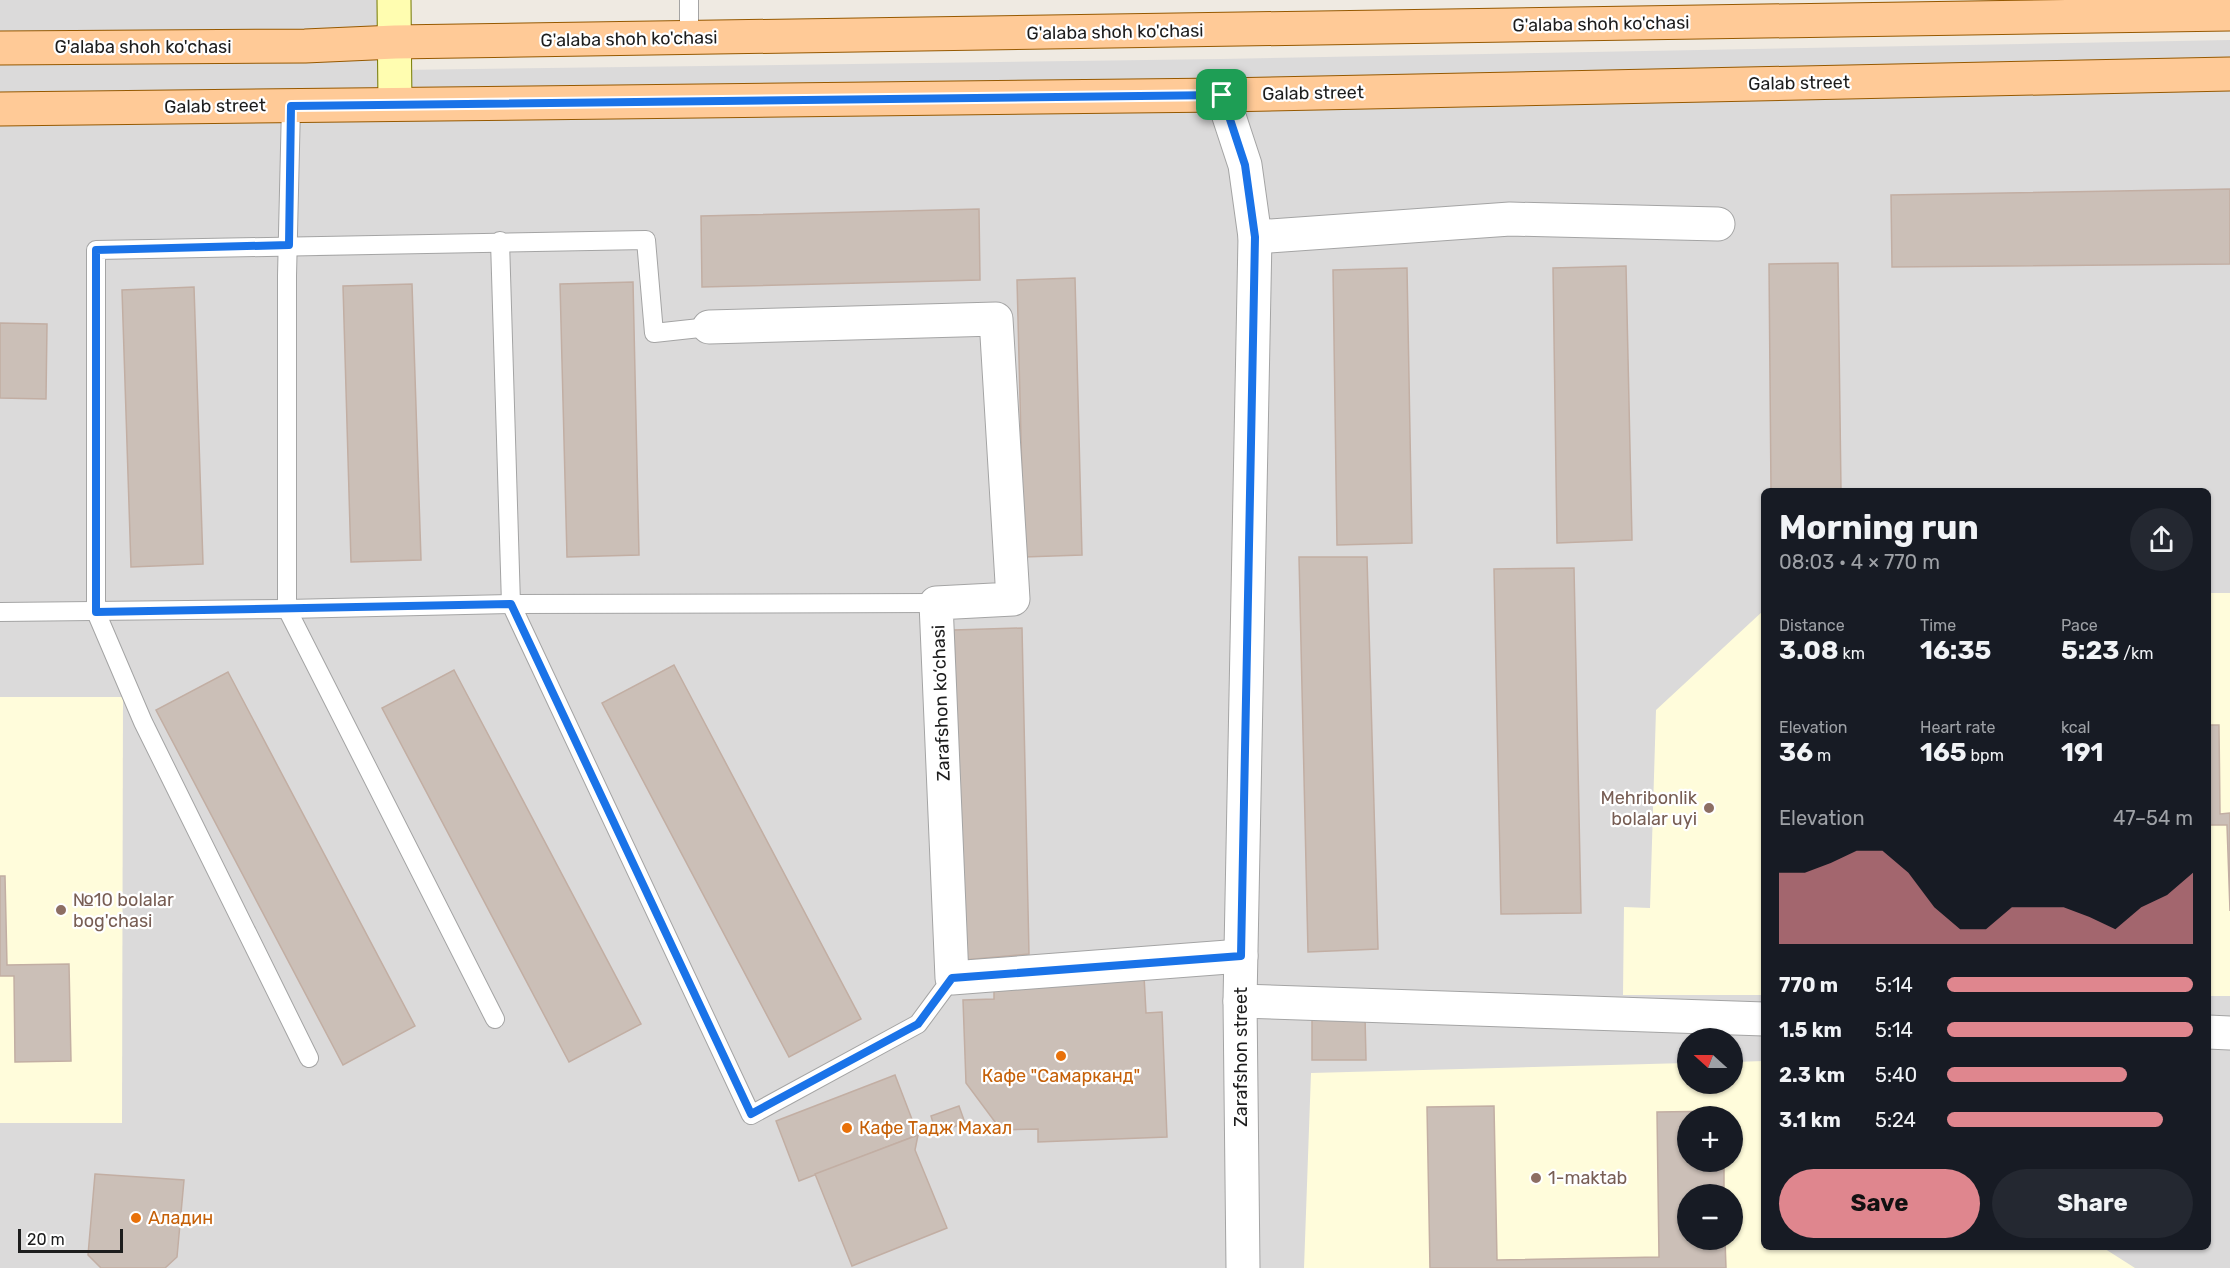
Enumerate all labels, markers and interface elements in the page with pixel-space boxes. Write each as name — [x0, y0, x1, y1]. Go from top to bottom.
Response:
street label: G'alaba shoh ko'chasi — [1512, 11, 1690, 37]
street label: G'alaba shoh ko'chasi — [1026, 19, 1204, 45]
street label: G'alaba shoh ko'chasi — [540, 26, 718, 52]
street label: G'alaba shoh ko'chasi — [54, 36, 232, 58]
pin — [1196, 69, 1247, 120]
street label: Galab street — [1748, 71, 1850, 95]
icon: arrive — [1205, 78, 1238, 111]
street label: Galab street — [1262, 81, 1364, 105]
street label: Galab street — [164, 94, 266, 118]
text: Morning run — [1779, 508, 1979, 547]
button: share — [2130, 508, 2193, 571]
text: 08:03 · 4 × 770 m — [1779, 550, 1940, 574]
text: Distance — [1779, 616, 1845, 635]
text: Time — [1920, 616, 1956, 635]
text: Pace — [2061, 616, 2098, 635]
street label: Zarafshon ko‘chasi — [927, 624, 955, 782]
text: 3.08 — [1779, 635, 1839, 666]
text: 16:35 — [1920, 635, 1991, 666]
text: 5:23 — [2061, 635, 2119, 666]
text: km — [1839, 644, 1865, 663]
text: /km — [2119, 644, 2154, 663]
text: Elevation — [1779, 718, 1848, 737]
text: Heart rate — [1920, 718, 1995, 737]
text: kcal — [2061, 718, 2090, 737]
text: 36 — [1779, 737, 1813, 768]
text: 165 — [1920, 737, 1967, 768]
text: 191 — [2061, 737, 2104, 768]
text: m — [1813, 746, 1831, 765]
text: bpm — [1967, 746, 2004, 765]
place label: Mehribonlik bolalar uyi — [1601, 787, 1698, 830]
marker: Mehribonlik bolalar uyi — [1702, 801, 1716, 815]
text: Elevation — [1779, 806, 1865, 830]
text: 47–54 m — [2113, 806, 2193, 830]
place label: №10 bolalar bog'chasi — [73, 889, 174, 932]
marker: №10 bolalar bog'chasi — [54, 903, 68, 917]
text: 770 m — [1779, 973, 1838, 997]
text: 5:14 — [1875, 973, 1913, 997]
street label: Zarafshon street — [1230, 987, 1252, 1127]
text: 1.5 km — [1779, 1018, 1842, 1042]
text: 5:14 — [1875, 1018, 1913, 1042]
north arrow — [1677, 1028, 1743, 1094]
map controls — [1677, 1028, 1743, 1250]
marker: Кафе "Самарканд" — [1054, 1049, 1068, 1063]
text: 2.3 km — [1779, 1063, 1845, 1087]
text: 5:40 — [1875, 1063, 1917, 1087]
place label: Кафе "Самарканд" — [982, 1065, 1140, 1087]
button: + — [1677, 1106, 1743, 1172]
text: 3.1 km — [1779, 1108, 1841, 1132]
text: 5:24 — [1875, 1108, 1916, 1132]
place label: Кафе Тадж Махал — [859, 1117, 1012, 1139]
marker: Кафе Тадж Махал — [840, 1121, 854, 1135]
place label: 1-maktab — [1548, 1167, 1627, 1189]
button: Save — [1779, 1169, 1980, 1238]
button: Share — [1992, 1169, 2193, 1238]
marker: 1-maktab — [1529, 1171, 1543, 1185]
button: − — [1677, 1184, 1743, 1250]
place label: Аладин — [148, 1207, 213, 1229]
marker: Аладин — [129, 1211, 143, 1225]
scale bar — [18, 1226, 123, 1254]
text: 20 m — [27, 1230, 65, 1249]

